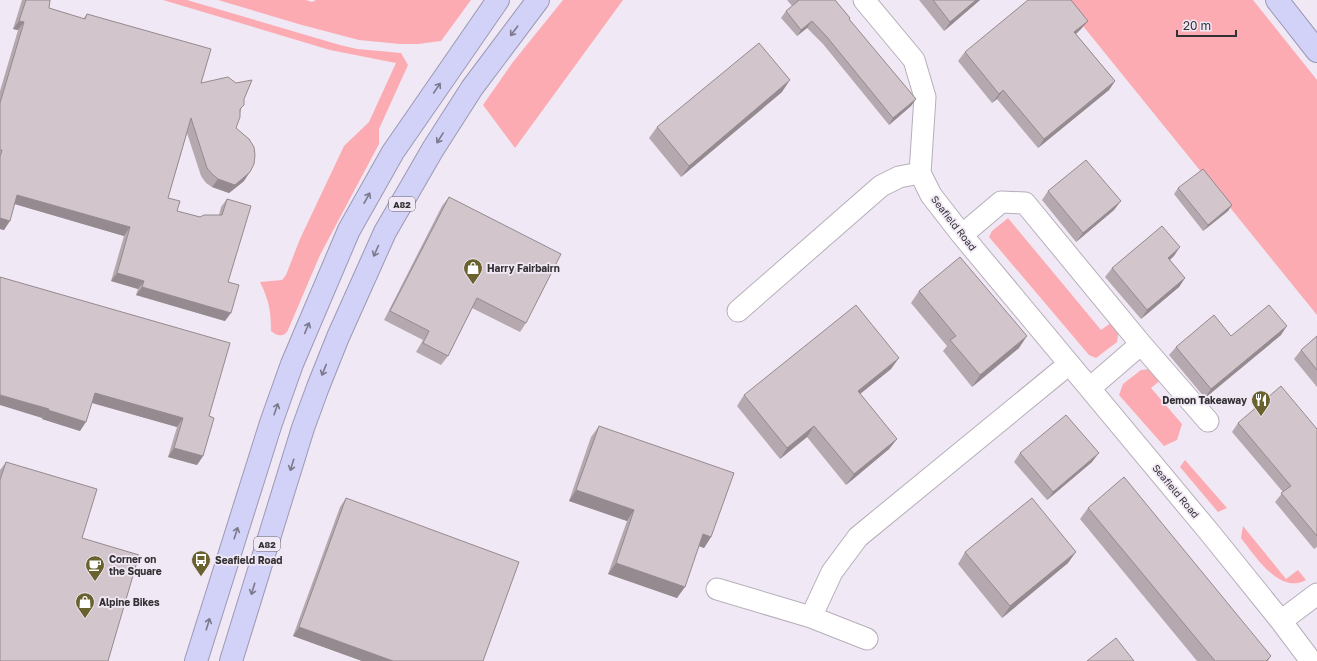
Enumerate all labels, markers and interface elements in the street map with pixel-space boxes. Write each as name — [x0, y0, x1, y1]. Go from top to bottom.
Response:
scale bar — [1177, 12, 1236, 38]
text: 20 m — [1183, 18, 1211, 33]
one-way arrow — [510, 25, 518, 36]
one-way arrow — [433, 83, 441, 94]
one-way arrow — [436, 132, 444, 143]
one-way arrow — [364, 192, 372, 204]
street label: Seafield Road — [929, 193, 979, 253]
road number: A82 — [389, 197, 415, 211]
one-way arrow — [372, 245, 380, 257]
shop icon: Harry Fairbairn — [462, 257, 484, 285]
place label: Harry Fairbairn — [487, 262, 560, 274]
one-way arrow — [304, 323, 311, 335]
one-way arrow — [320, 364, 328, 376]
restaurant icon: Demon Takeaway — [1250, 389, 1272, 417]
place label: Demon Takeaway — [1162, 394, 1247, 406]
one-way arrow — [273, 402, 280, 415]
one-way arrow — [287, 459, 295, 471]
street label: Seafield Road — [1150, 462, 1202, 520]
one-way arrow — [233, 527, 241, 539]
road number: A82 — [254, 537, 280, 551]
bus stop icon: Seafield Road — [190, 549, 212, 577]
place label: Corner on the Square — [109, 553, 162, 577]
cafe icon: Corner on the Square — [84, 554, 106, 582]
place label: Seafield Road — [215, 554, 282, 566]
one-way arrow — [249, 582, 256, 595]
shop icon: Alpine Bikes — [74, 591, 96, 619]
place label: Alpine Bikes — [99, 596, 160, 608]
one-way arrow — [205, 617, 212, 630]

